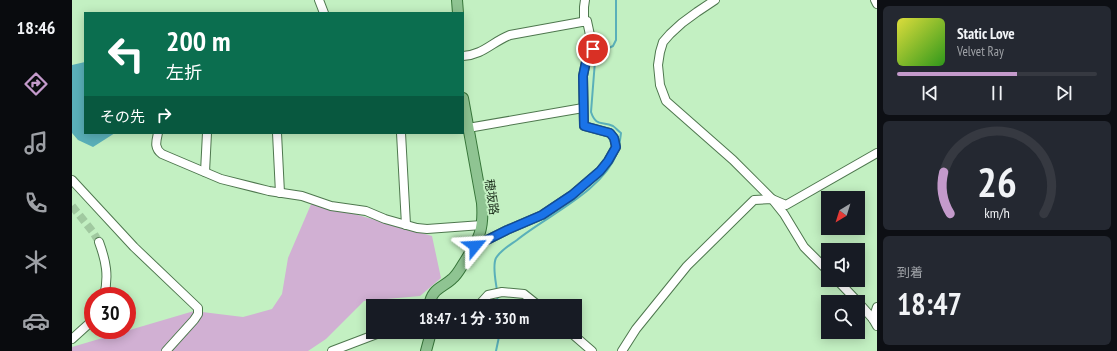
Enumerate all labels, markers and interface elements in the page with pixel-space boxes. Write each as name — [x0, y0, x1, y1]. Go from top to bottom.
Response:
text: 18:46 — [17, 16, 55, 39]
text: 200 m — [166, 22, 230, 59]
text: Static Love — [957, 24, 1015, 43]
icon: left — [100, 28, 152, 80]
pin — [576, 32, 610, 66]
icon: arrive — [582, 38, 604, 60]
text: Velvet Ray — [957, 43, 1004, 60]
text: 左折 — [166, 61, 202, 84]
icon: directions — [22, 70, 50, 98]
icon: previous — [919, 82, 941, 104]
icon: pause — [986, 82, 1008, 104]
icon: next — [1053, 82, 1075, 104]
icon: right — [153, 104, 175, 126]
text: その先 — [100, 107, 145, 126]
icon: music — [22, 129, 50, 157]
text: 26 — [977, 154, 1017, 207]
street label: 穂坂路 — [482, 178, 502, 216]
icon: phone — [22, 189, 50, 217]
north arrow — [821, 191, 865, 235]
map controls — [821, 191, 865, 339]
text: km/h — [984, 202, 1010, 221]
position arrow — [454, 225, 496, 267]
button: sound — [821, 243, 865, 287]
icon: climate — [22, 248, 50, 276]
text: 到着 — [897, 264, 923, 281]
text: 18:47 — [897, 284, 962, 323]
speed limit sign: 30 — [84, 287, 136, 339]
button: search — [821, 295, 865, 339]
icon: car — [22, 307, 50, 335]
text: 18:47 · 1 分 · 330 m — [419, 309, 529, 328]

